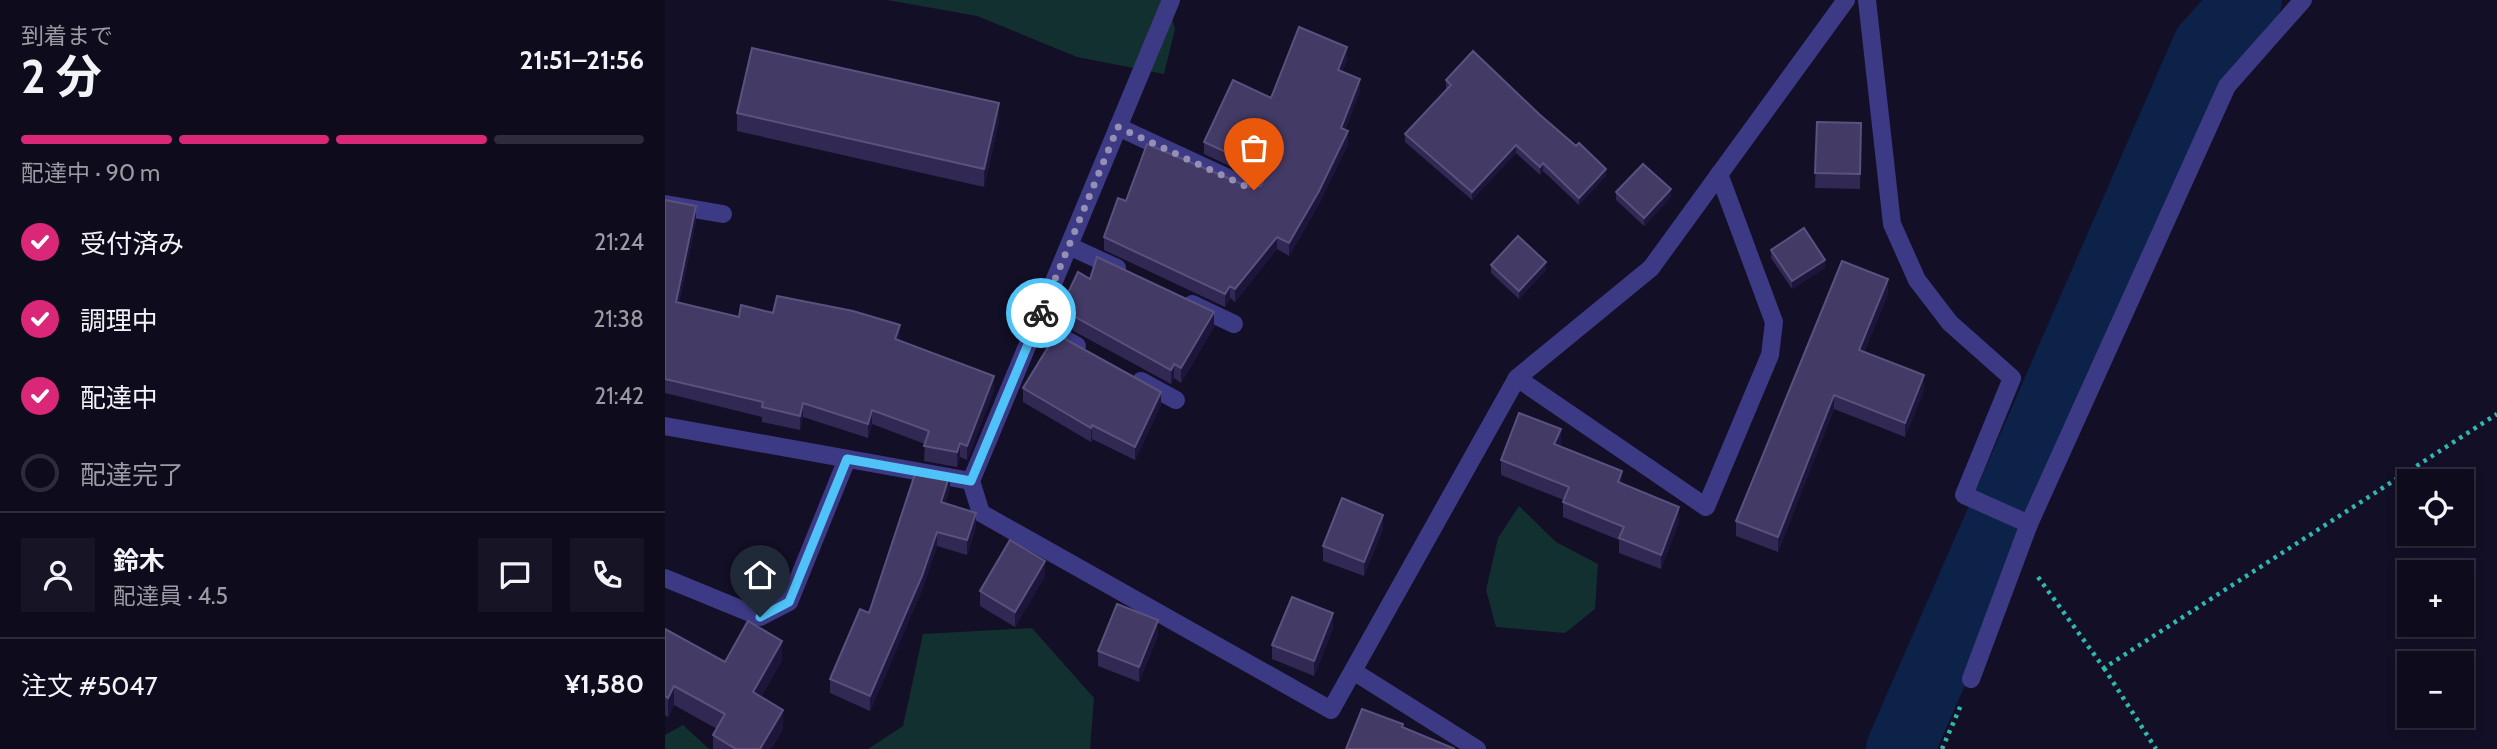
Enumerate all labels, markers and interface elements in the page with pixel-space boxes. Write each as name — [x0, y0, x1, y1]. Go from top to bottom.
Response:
text: 到着まで — [21, 22, 113, 50]
text: 21:51–21:56 — [520, 44, 644, 76]
text: 2 分 — [21, 49, 102, 105]
pin — [1224, 118, 1284, 190]
icon: bag — [1235, 129, 1273, 167]
text: 配達中 · 90 m — [21, 159, 160, 187]
icon: check — [21, 223, 59, 261]
text: 受付済み — [80, 228, 184, 260]
text: 21:24 — [594, 228, 644, 256]
courier — [1006, 278, 1076, 348]
icon: bike — [1022, 294, 1060, 332]
icon: check — [21, 300, 59, 338]
text: 調理中 — [80, 305, 158, 337]
text: 21:38 — [593, 305, 644, 333]
icon: check — [21, 377, 59, 415]
text: 配達中 — [80, 382, 158, 414]
text: 21:42 — [594, 382, 644, 410]
text: 配達完了 — [80, 459, 184, 491]
map controls — [2397, 469, 2474, 728]
button: locate — [2397, 469, 2474, 546]
button: person — [21, 538, 95, 612]
button: chat — [478, 538, 552, 612]
button: phone — [570, 538, 644, 612]
text: 鈴木 — [113, 545, 165, 577]
pin — [730, 545, 790, 617]
icon: home — [741, 556, 779, 594]
button: + — [2397, 560, 2474, 637]
text: 配達員 · 4.5 — [113, 582, 228, 610]
button: − — [2397, 651, 2474, 728]
text: ¥1,580 — [565, 668, 644, 700]
text: 注文 #5047 — [21, 670, 157, 702]

